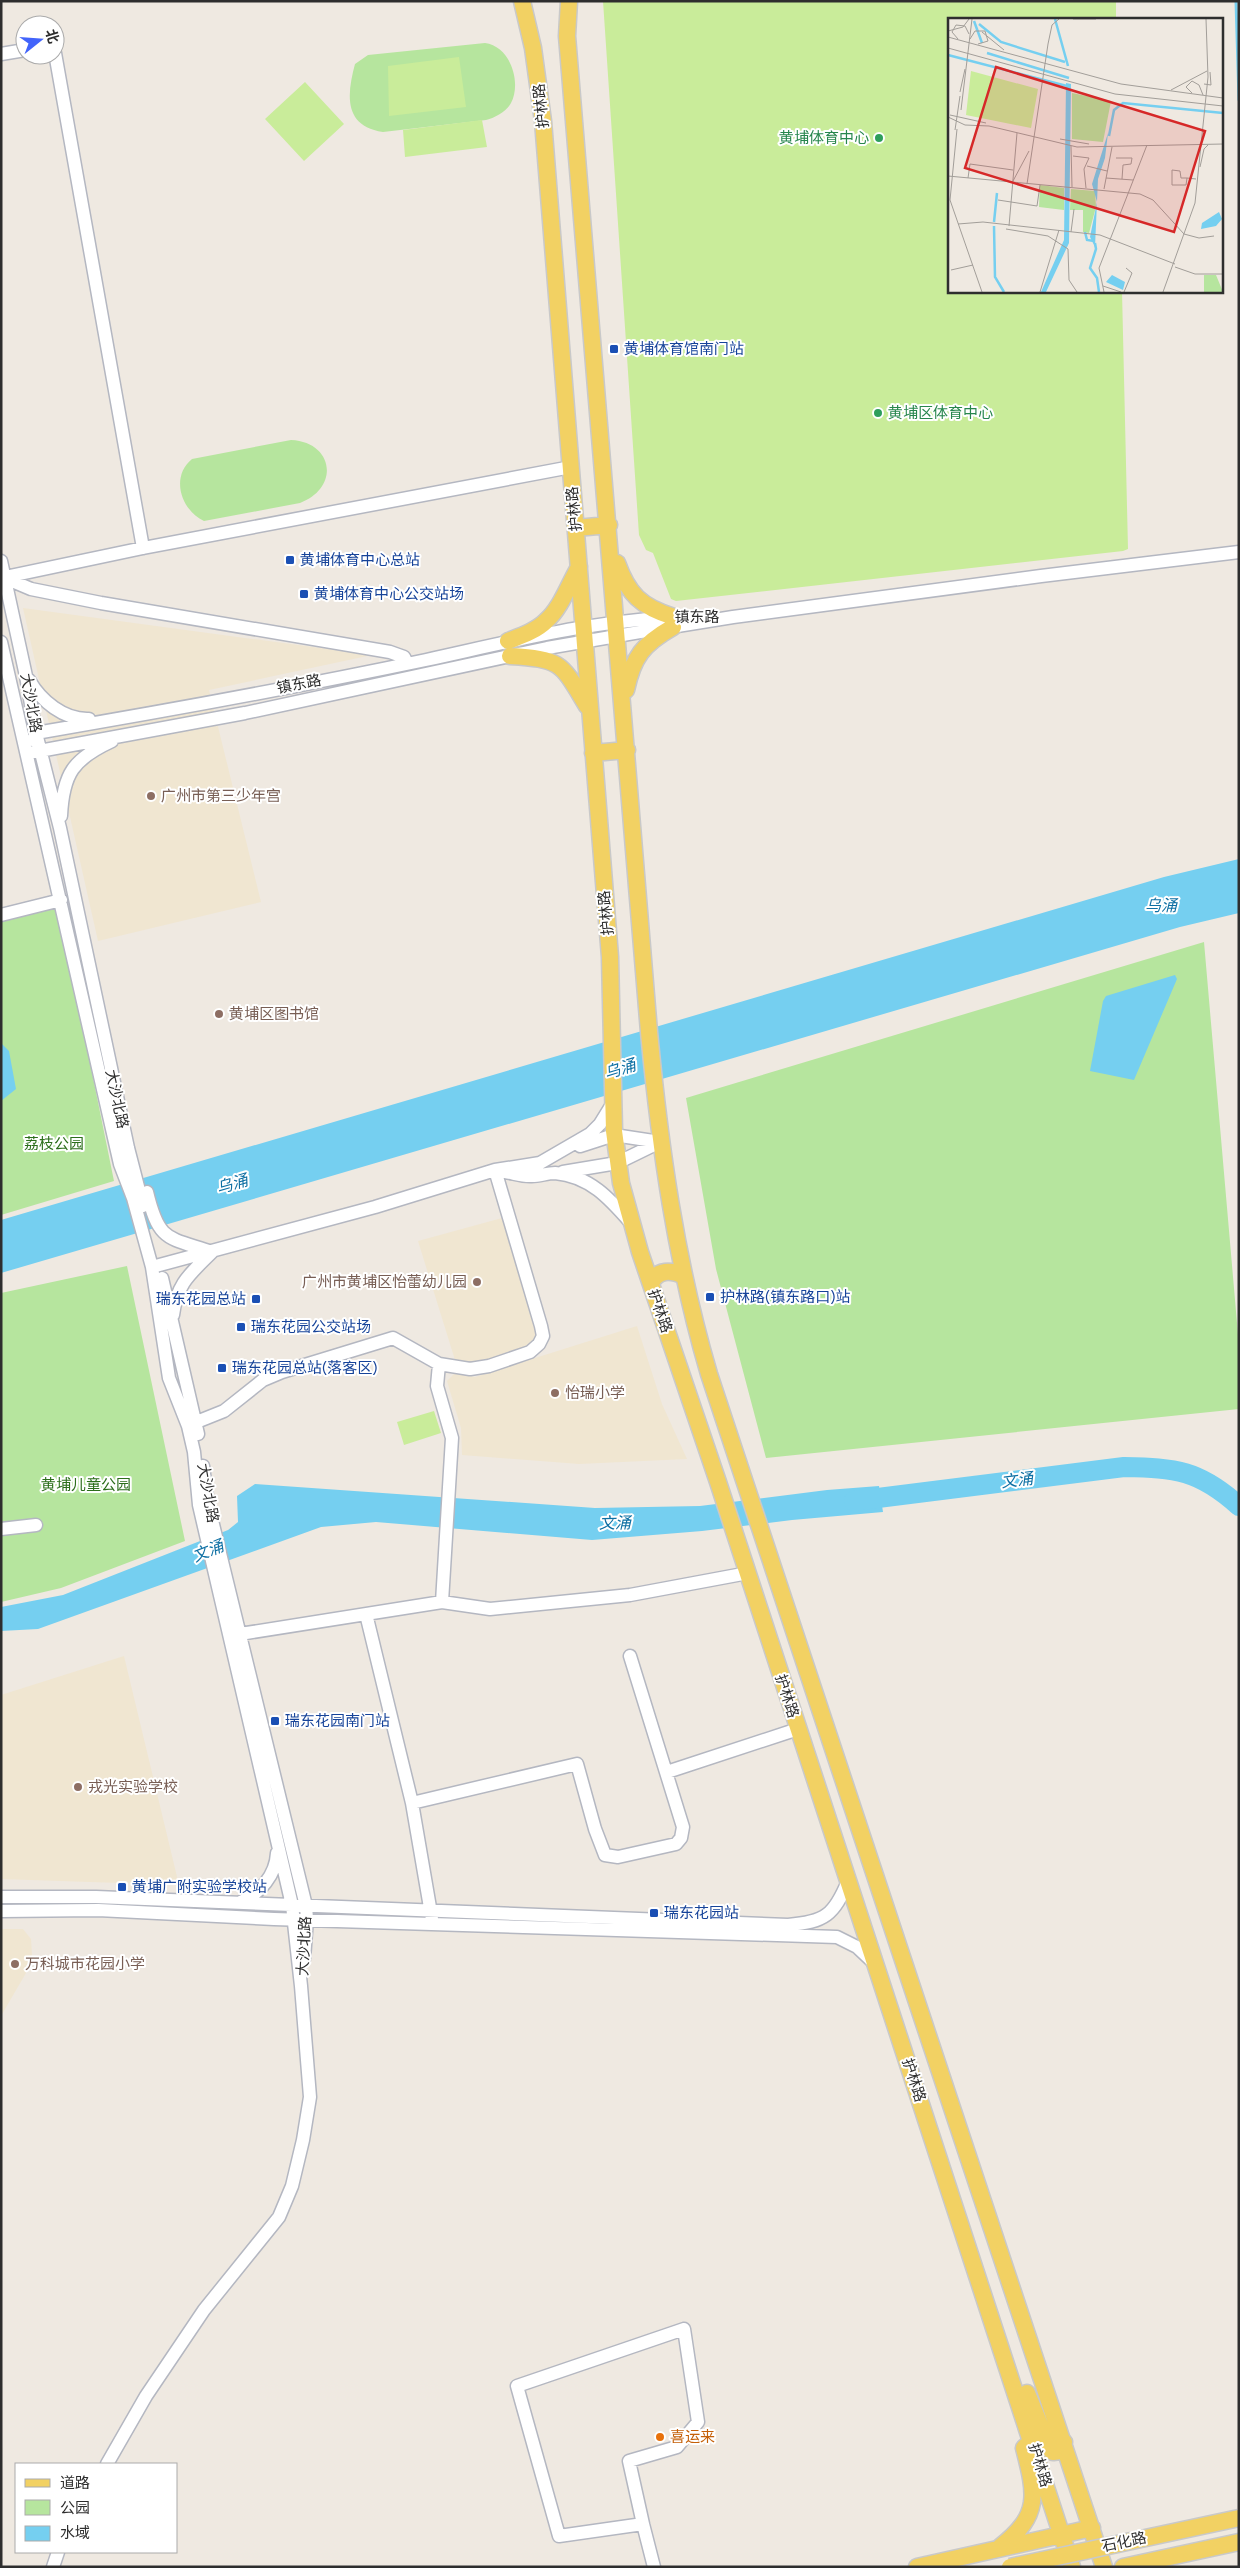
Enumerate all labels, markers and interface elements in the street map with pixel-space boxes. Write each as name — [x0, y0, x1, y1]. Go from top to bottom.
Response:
north arrow — [15, 15, 65, 65]
inset map — [948, 18, 1222, 292]
text: 北 — [42, 27, 62, 46]
street label: 护林路 — [530, 83, 552, 129]
place label: 黄埔体育中心 — [779, 129, 869, 147]
marker: 黄埔体育中心 — [873, 132, 885, 144]
place label: 黄埔体育馆南门站 — [624, 340, 744, 358]
marker: 黄埔体育馆南门站 — [608, 343, 620, 355]
place label: 黄埔区体育中心 — [888, 404, 993, 422]
marker: 黄埔区体育中心 — [872, 407, 884, 419]
street label: 护林路 — [563, 486, 585, 532]
place label: 黄埔体育中心总站 — [300, 551, 420, 569]
marker: 黄埔体育中心总站 — [284, 554, 296, 566]
place label: 黄埔体育中心公交站场 — [314, 585, 464, 603]
marker: 黄埔体育中心公交站场 — [298, 588, 310, 600]
street label: 镇东路 — [674, 608, 720, 626]
street label: 镇东路 — [275, 671, 323, 697]
street label: 大沙北路 — [17, 672, 45, 734]
place label: 广州市第三少年宫 — [161, 787, 281, 805]
marker: 广州市第三少年宫 — [145, 790, 157, 802]
street label: 护林路 — [595, 890, 617, 936]
water label: 乌涌 — [1145, 896, 1179, 915]
place label: 黄埔区图书馆 — [229, 1005, 319, 1023]
marker: 黄埔区图书馆 — [213, 1008, 225, 1020]
water label: 乌涌 — [602, 1055, 640, 1083]
street label: 大沙北路 — [102, 1068, 132, 1130]
park label: 荔枝公园 — [24, 1135, 84, 1153]
water label: 乌涌 — [214, 1170, 252, 1198]
place label: 广州市黄埔区怡蕾幼儿园 — [302, 1273, 467, 1291]
marker: 广州市黄埔区怡蕾幼儿园 — [471, 1276, 483, 1288]
street label: 护林路 — [644, 1287, 676, 1335]
place label: 护林路(镇东路口)站 — [720, 1288, 851, 1306]
place label: 瑞东花园总站 — [156, 1290, 246, 1308]
marker: 护林路(镇东路口)站 — [704, 1291, 716, 1303]
marker: 瑞东花园总站 — [250, 1293, 262, 1305]
place label: 瑞东花园公交站场 — [251, 1318, 371, 1336]
marker: 瑞东花园公交站场 — [235, 1321, 247, 1333]
place label: 瑞东花园总站(落客区) — [232, 1359, 378, 1377]
marker: 瑞东花园总站(落客区) — [216, 1362, 228, 1374]
place label: 怡瑞小学 — [565, 1384, 625, 1402]
marker: 怡瑞小学 — [549, 1387, 561, 1399]
street label: 大沙北路 — [194, 1462, 222, 1524]
water label: 文涌 — [1000, 1468, 1036, 1491]
park label: 黄埔儿童公园 — [41, 1476, 131, 1494]
water label: 文涌 — [599, 1513, 633, 1533]
water label: 文涌 — [190, 1535, 228, 1566]
street label: 护林路 — [771, 1672, 803, 1720]
place label: 瑞东花园南门站 — [285, 1712, 390, 1730]
marker: 瑞东花园南门站 — [269, 1715, 281, 1727]
place label: 戎光实验学校 — [88, 1778, 178, 1796]
marker: 戎光实验学校 — [72, 1781, 84, 1793]
place label: 黄埔广附实验学校站 — [132, 1878, 267, 1896]
marker: 黄埔广附实验学校站 — [116, 1881, 128, 1893]
place label: 瑞东花园站 — [664, 1904, 739, 1922]
marker: 瑞东花园站 — [648, 1907, 660, 1919]
street label: 大沙北路 — [293, 1916, 315, 1976]
place label: 万科城市花园小学 — [25, 1955, 145, 1973]
marker: 万科城市花园小学 — [9, 1958, 21, 1970]
street label: 护林路 — [898, 2056, 930, 2104]
place label: 喜运来 — [670, 2428, 715, 2446]
marker: 喜运来 — [654, 2431, 666, 2443]
street label: 护林路 — [1025, 2441, 1055, 2489]
legend — [15, 2463, 178, 2553]
text: 道路 — [60, 2474, 90, 2492]
text: 公园 — [60, 2499, 90, 2517]
text: 水域 — [60, 2524, 90, 2542]
street label: 石化路 — [1100, 2529, 1148, 2555]

